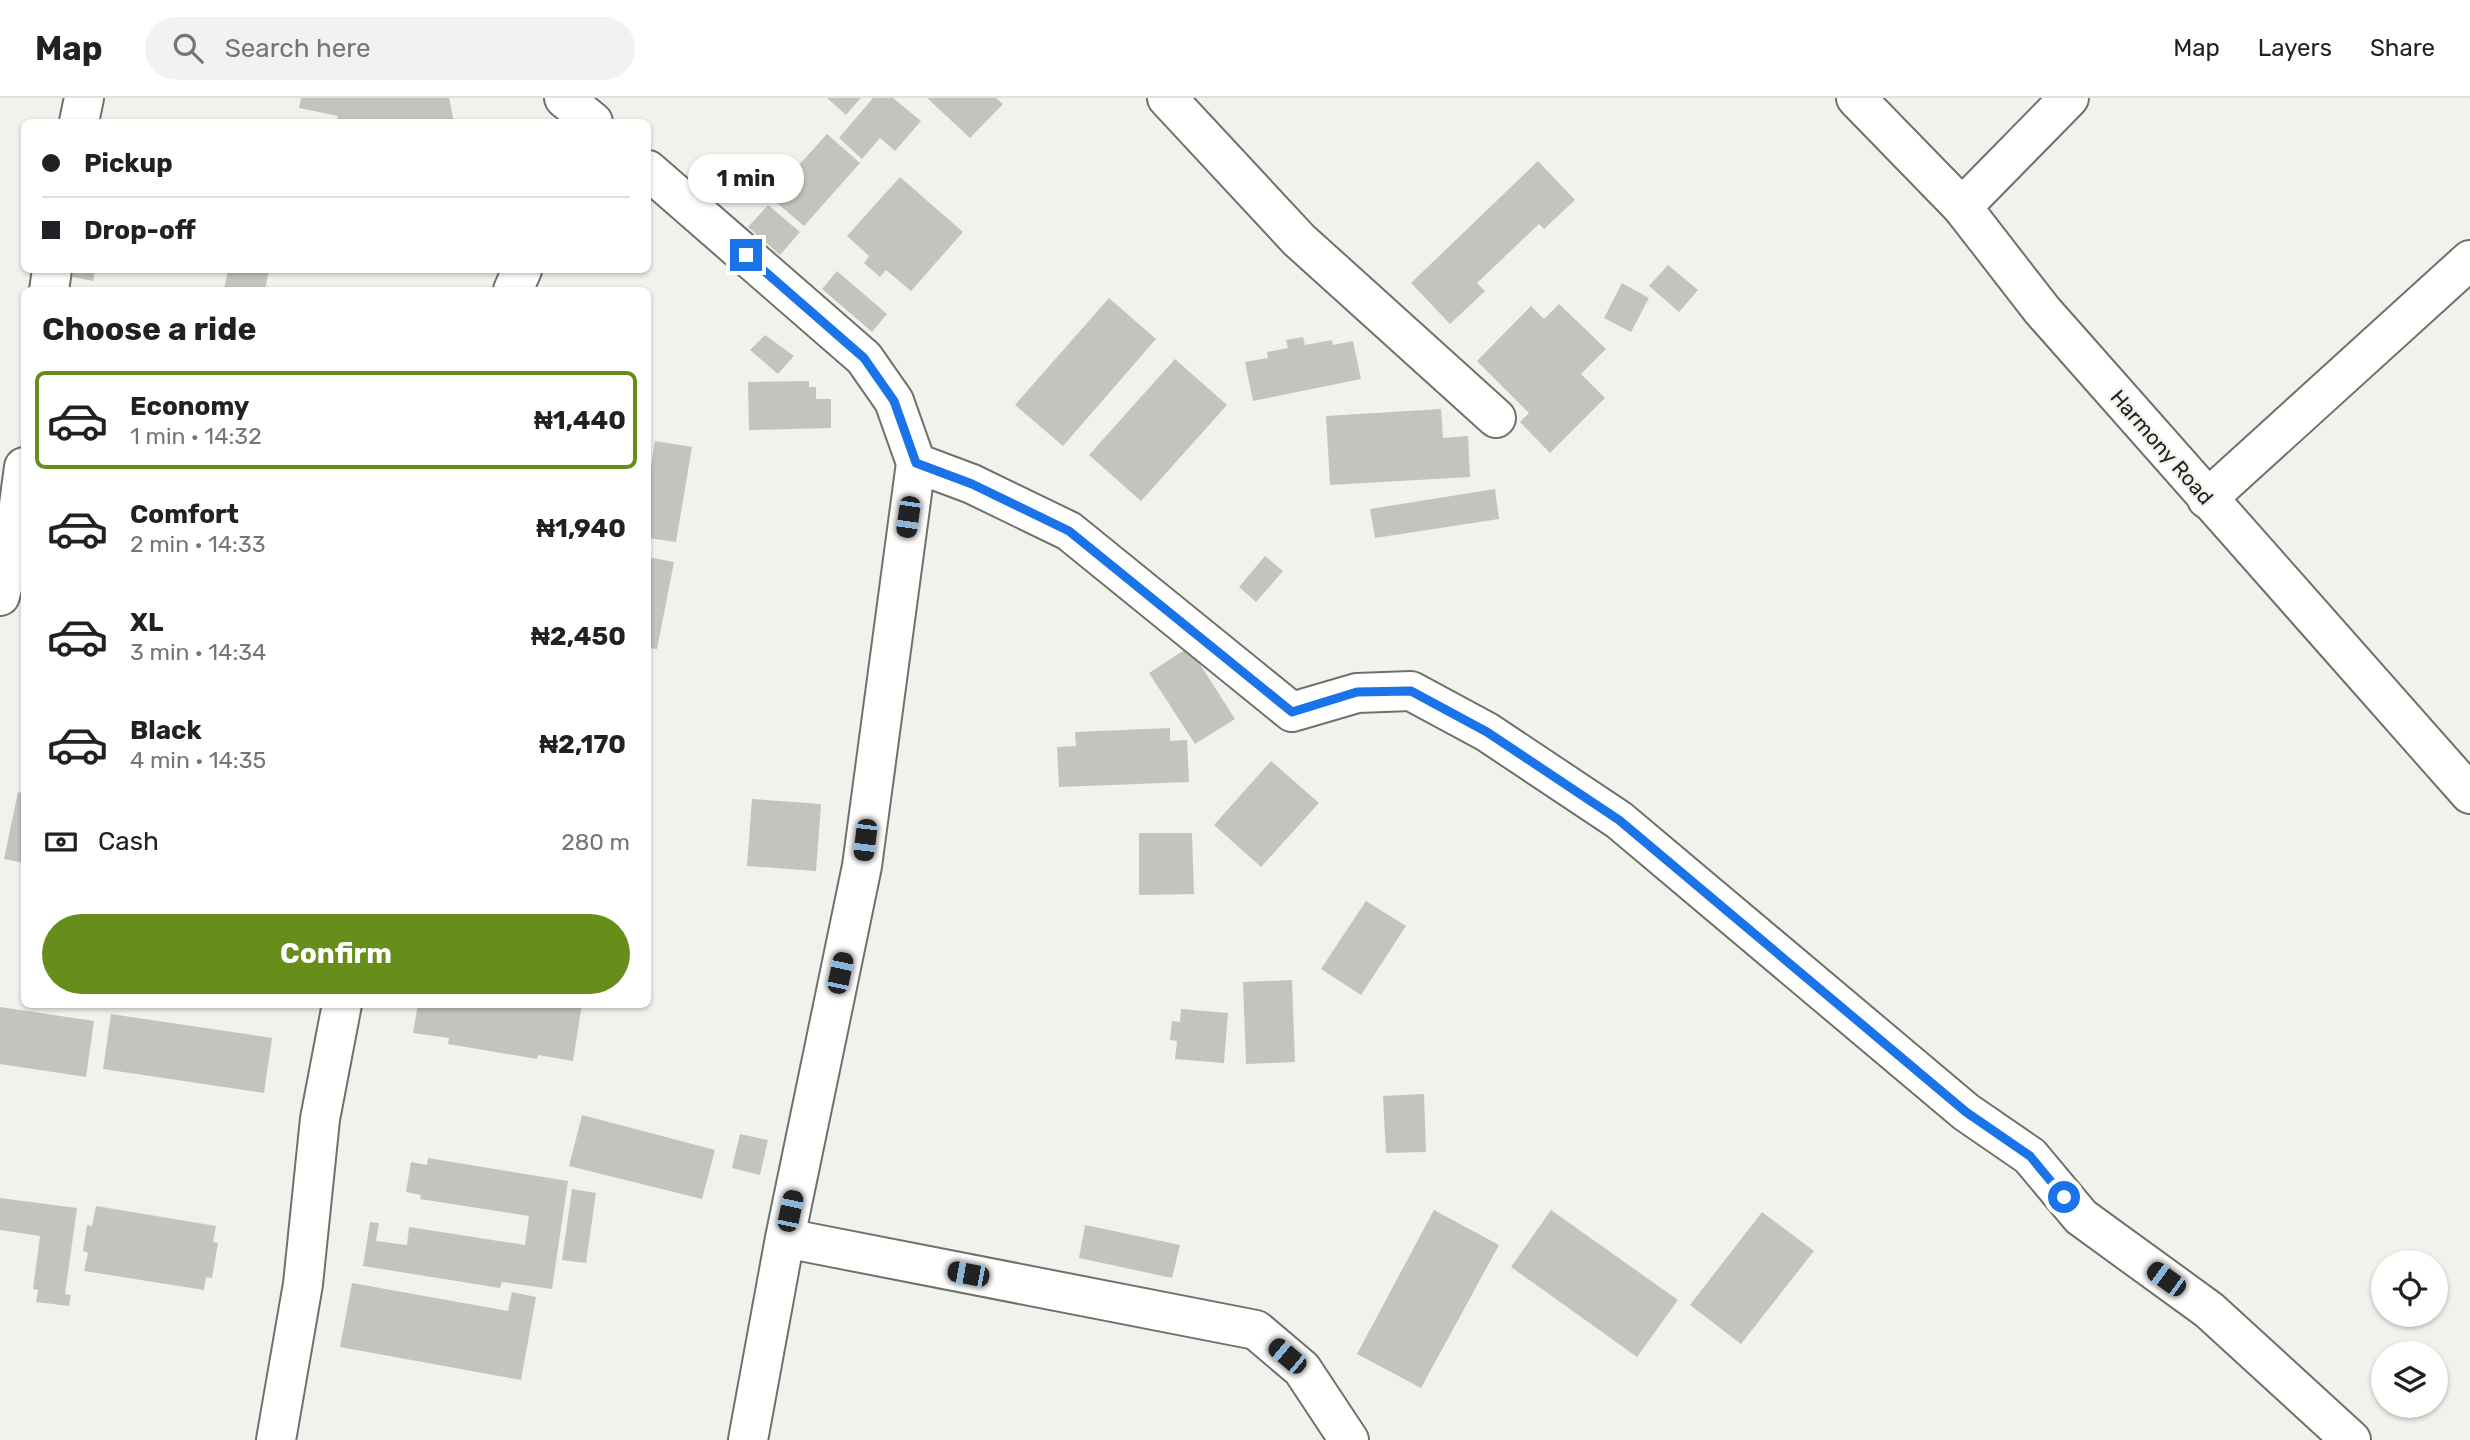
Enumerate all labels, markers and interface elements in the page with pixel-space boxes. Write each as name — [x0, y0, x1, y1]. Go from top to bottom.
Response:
search box — [145, 17, 635, 80]
text: Map — [35, 29, 103, 68]
icon: search — [169, 29, 207, 67]
text: Search here — [225, 33, 370, 64]
text: Map — [2173, 34, 2220, 62]
text: Layers — [2258, 34, 2332, 62]
text: Share — [2370, 34, 2435, 62]
text: Pickup — [84, 148, 173, 179]
callout: 1 min — [688, 153, 804, 202]
text: 1 min — [717, 164, 775, 192]
text: Drop-off — [84, 215, 196, 246]
route end — [730, 239, 762, 271]
text: Choose a ride — [42, 310, 256, 348]
street label: Harmony Road — [2105, 385, 2219, 509]
icon: car — [46, 389, 109, 452]
text: Economy — [130, 391, 249, 422]
text: ₦1,440 — [534, 405, 626, 436]
text: 1 min · 14:32 — [130, 422, 262, 450]
car — [895, 495, 922, 539]
icon: car — [46, 497, 109, 560]
text: Comfort — [130, 499, 239, 530]
text: ₦1,940 — [536, 513, 626, 544]
text: 2 min · 14:33 — [130, 530, 266, 558]
icon: car — [46, 605, 109, 668]
text: XL — [130, 607, 163, 638]
text: ₦2,450 — [531, 621, 626, 652]
text: 3 min · 14:34 — [130, 638, 266, 666]
icon: car — [46, 713, 109, 776]
text: Black — [130, 715, 202, 746]
text: ₦2,170 — [539, 729, 626, 760]
text: 4 min · 14:35 — [130, 746, 266, 774]
car — [853, 818, 878, 862]
icon: cash — [42, 823, 80, 861]
text: Cash — [98, 826, 159, 857]
text: 280 m — [561, 828, 630, 856]
button: Confirm — [42, 914, 630, 994]
car — [826, 950, 855, 996]
route start — [2048, 1181, 2080, 1213]
car — [776, 1188, 805, 1234]
map controls — [2371, 1250, 2448, 1418]
button: locate — [2371, 1250, 2448, 1327]
car — [2143, 1258, 2190, 1300]
car — [946, 1260, 991, 1288]
car — [1265, 1334, 1310, 1378]
button: layers — [2371, 1341, 2448, 1418]

